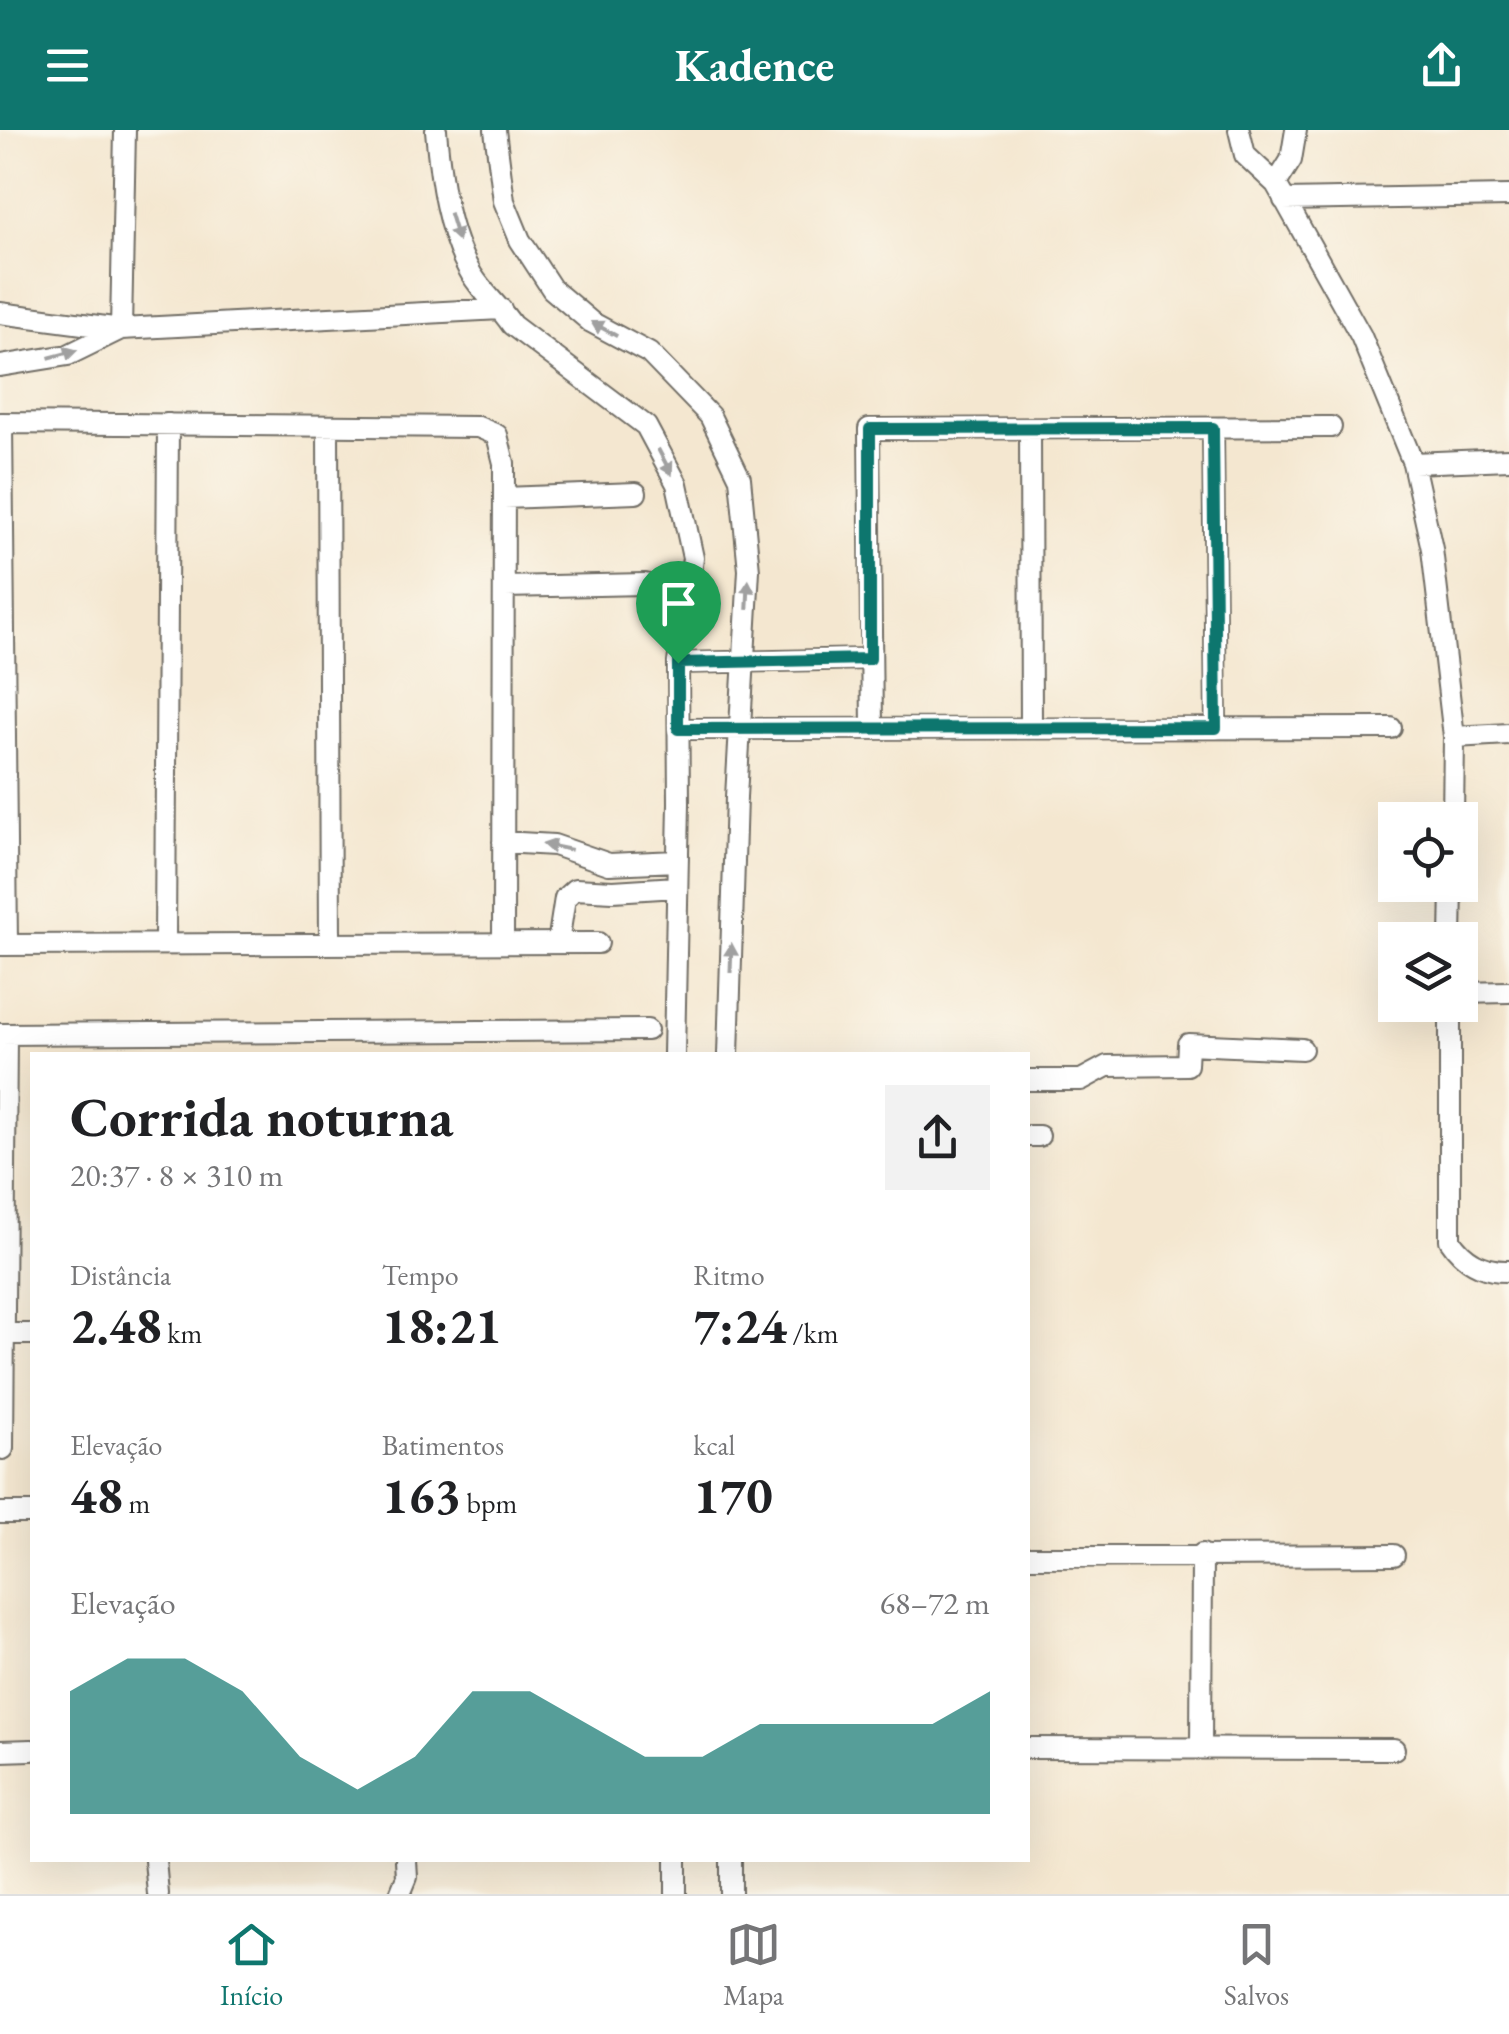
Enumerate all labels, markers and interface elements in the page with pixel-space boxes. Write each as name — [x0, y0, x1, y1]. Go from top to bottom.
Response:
text: Kadence — [675, 36, 834, 94]
icon: menu — [40, 38, 95, 93]
icon: share — [1414, 38, 1469, 93]
one-way arrow — [447, 212, 462, 243]
one-way arrow — [590, 320, 619, 337]
one-way arrow — [48, 346, 79, 361]
one-way arrow — [656, 448, 673, 477]
pin — [636, 561, 721, 664]
icon: arrive — [651, 576, 706, 631]
one-way arrow — [740, 579, 756, 611]
map controls — [1378, 802, 1478, 1022]
button: locate — [1378, 802, 1478, 902]
one-way arrow — [541, 839, 572, 855]
button: layers — [1378, 922, 1478, 1022]
one-way arrow — [724, 941, 740, 973]
text: Corrida noturna — [70, 1081, 453, 1152]
button: share — [885, 1085, 990, 1190]
text: 20:37 · 8 × 310 m — [70, 1154, 283, 1196]
text: Distância — [70, 1257, 171, 1293]
text: Tempo — [382, 1257, 459, 1293]
text: Ritmo — [693, 1257, 765, 1293]
text: 2.48 — [70, 1293, 162, 1358]
text: 18:21 — [382, 1293, 502, 1358]
text: 7:24 — [693, 1293, 787, 1358]
text: km — [162, 1315, 202, 1351]
text: /km — [787, 1315, 838, 1351]
text: Elevação — [70, 1427, 162, 1463]
text: Batimentos — [382, 1427, 504, 1463]
text: kcal — [693, 1427, 735, 1463]
text: 48 — [70, 1463, 123, 1528]
text: 163 — [382, 1463, 461, 1528]
text: 170 — [693, 1463, 773, 1528]
text: m — [123, 1485, 150, 1521]
text: bpm — [461, 1485, 517, 1521]
text: Elevação — [70, 1582, 176, 1624]
text: 68–72 m — [880, 1582, 990, 1624]
tab: Início — [220, 1917, 283, 2013]
tab: Mapa — [723, 1917, 784, 2013]
tab: Salvos — [1224, 1917, 1289, 2013]

